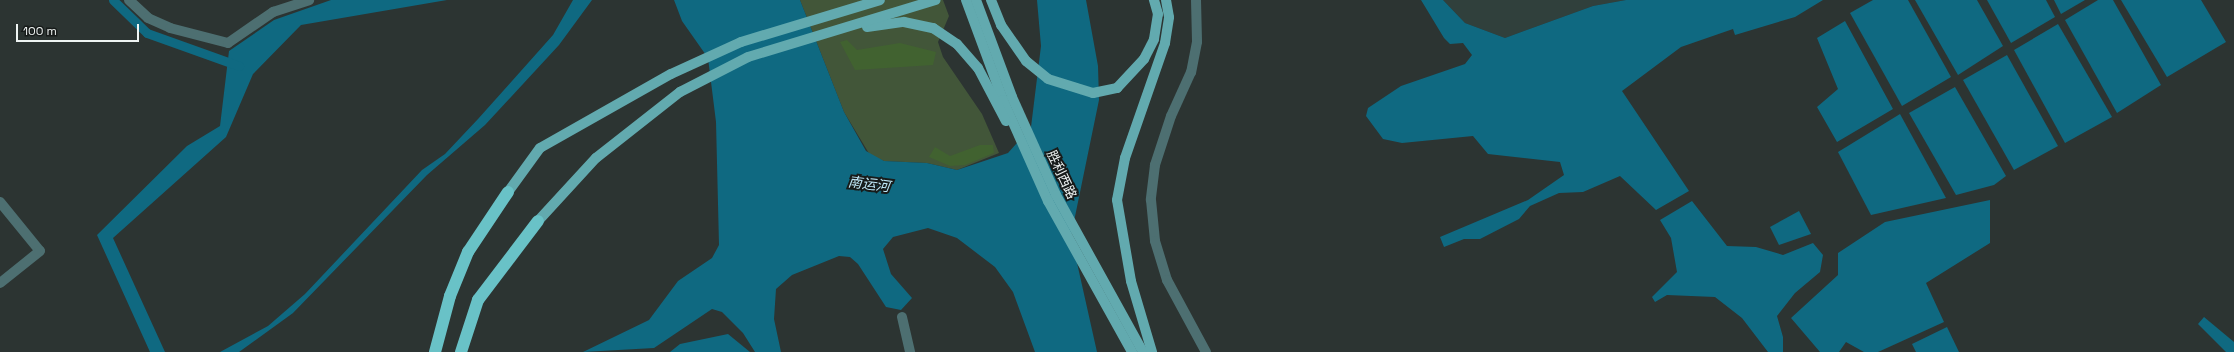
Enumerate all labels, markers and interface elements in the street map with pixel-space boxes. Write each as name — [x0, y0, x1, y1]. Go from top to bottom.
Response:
scale bar — [18, 16, 141, 42]
text: 100 m — [23, 23, 57, 39]
street label: 胜利西路 — [1043, 148, 1079, 202]
water label: 南运河 — [847, 173, 891, 195]

